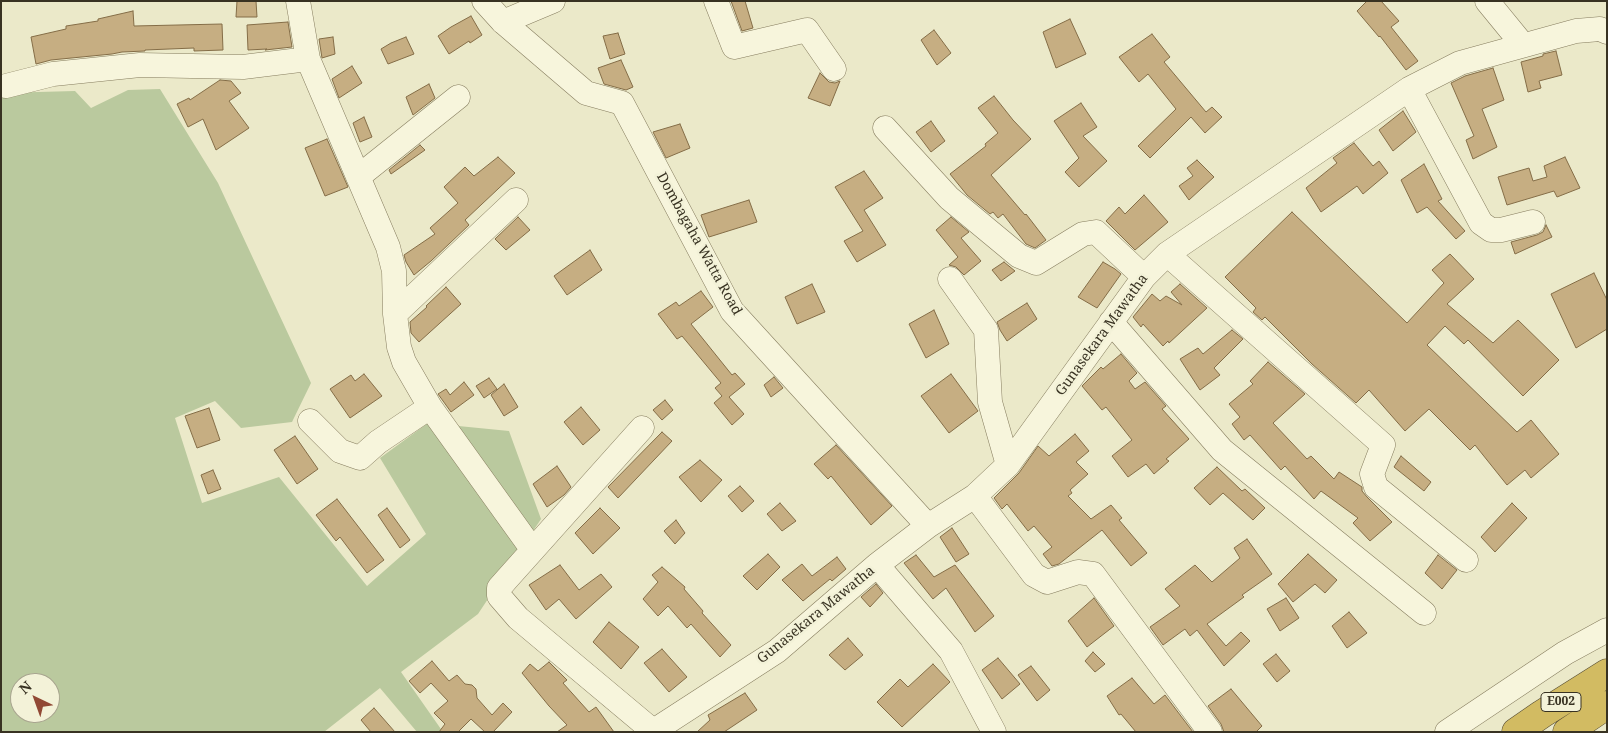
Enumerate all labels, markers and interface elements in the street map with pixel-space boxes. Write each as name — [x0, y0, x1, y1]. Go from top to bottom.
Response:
street label: Dombagaha Watta Road — [653, 170, 745, 318]
street label: Gunasekara Mawatha — [1052, 271, 1152, 399]
street label: Gunasekara Mawatha — [754, 562, 878, 668]
north arrow — [10, 673, 60, 723]
text: N — [15, 676, 36, 698]
road number: E002 — [1541, 692, 1581, 712]

